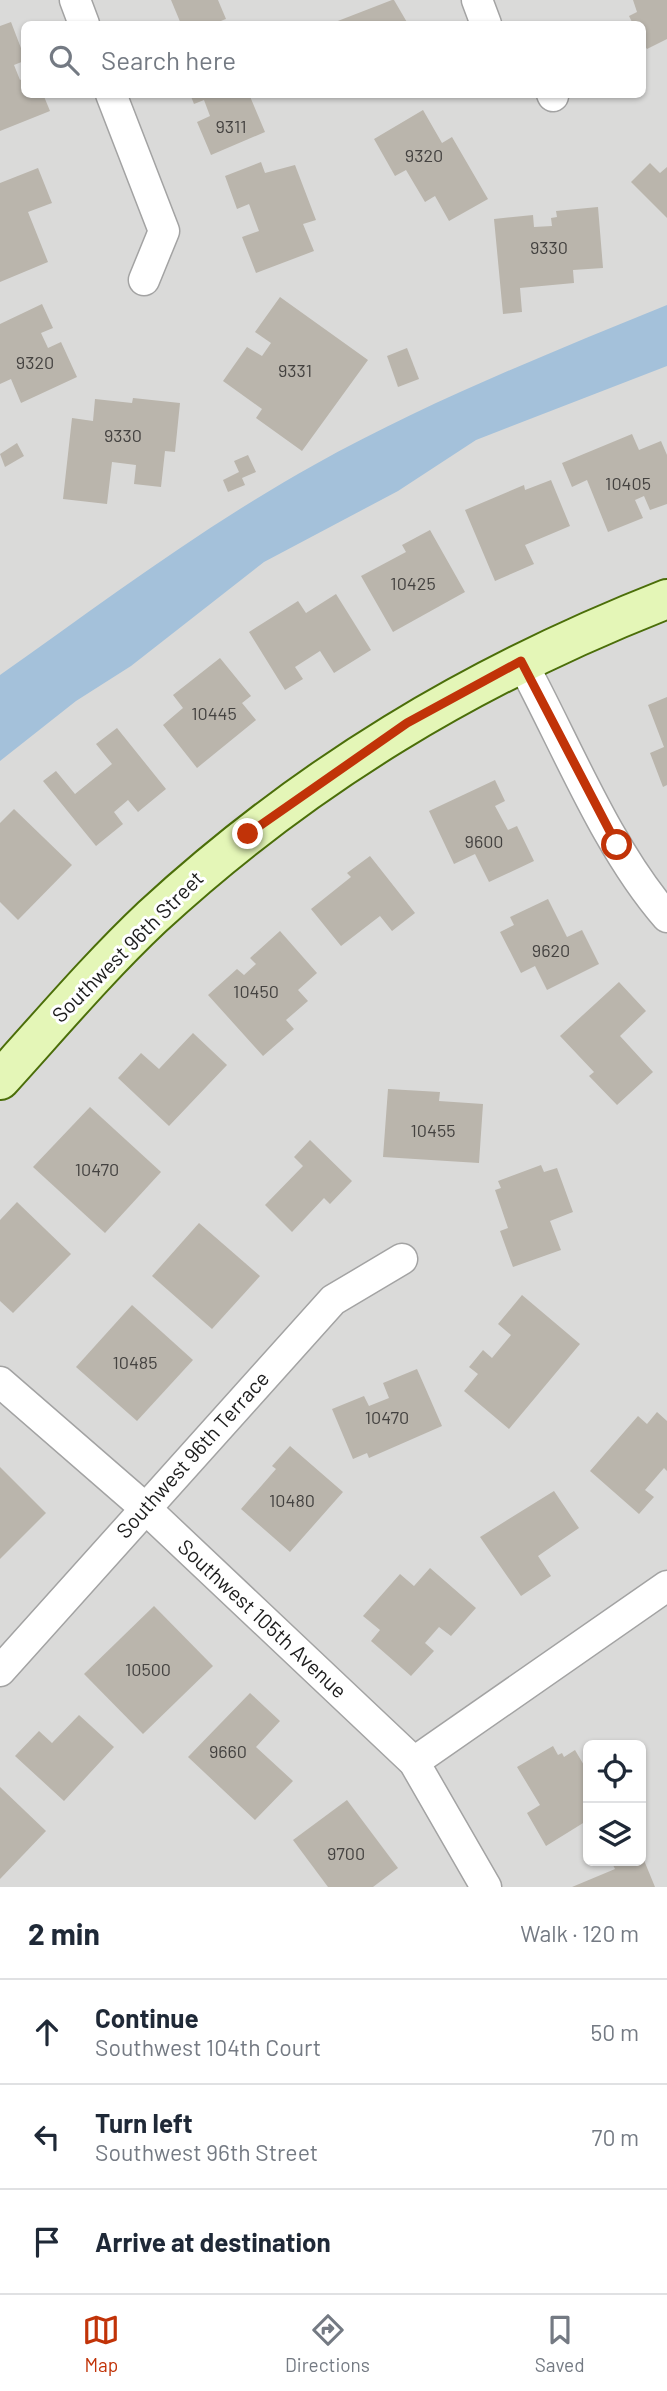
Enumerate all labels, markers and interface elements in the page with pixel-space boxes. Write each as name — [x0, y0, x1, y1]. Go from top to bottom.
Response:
search box — [21, 21, 646, 98]
icon: search — [45, 41, 83, 79]
text: Search here — [101, 44, 236, 75]
house number: 9311 — [215, 115, 247, 137]
house number: 9320 — [405, 144, 443, 166]
house number: 9330 — [530, 236, 568, 258]
house number: 9320 — [16, 351, 54, 373]
house number: 9331 — [278, 359, 312, 381]
house number: 9330 — [104, 424, 142, 446]
house number: 10405 — [605, 472, 651, 494]
house number: 10425 — [390, 572, 436, 594]
house number: 10445 — [191, 702, 237, 724]
route end — [232, 818, 263, 849]
route start — [601, 829, 632, 860]
house number: 9600 — [465, 830, 504, 852]
street label: Southwest 96th Street — [46, 865, 208, 1027]
house number: 9620 — [532, 939, 570, 961]
house number: 10450 — [233, 980, 279, 1002]
house number: 10455 — [411, 1119, 455, 1141]
house number: 10470 — [75, 1158, 119, 1180]
house number: 10485 — [112, 1351, 158, 1373]
street label: Southwest 96th Terrace — [110, 1365, 273, 1543]
house number: 10470 — [365, 1406, 409, 1428]
house number: 10480 — [269, 1489, 315, 1511]
street label: Southwest 105th Avenue — [174, 1533, 352, 1703]
house number: 10500 — [125, 1658, 171, 1680]
house number: 9660 — [209, 1740, 247, 1762]
map controls — [583, 1740, 646, 1866]
button: locate — [583, 1740, 646, 1803]
button: layers — [583, 1803, 646, 1866]
house number: 9700 — [327, 1842, 365, 1864]
text: 2 min — [28, 1915, 100, 1951]
text: Walk · 120 m — [520, 1919, 639, 1947]
text: Continue — [95, 2002, 199, 2033]
icon: ahead — [28, 2013, 66, 2051]
text: 50 m — [591, 2018, 639, 2046]
text: Southwest 104th Court — [95, 2033, 321, 2061]
text: Turn left — [95, 2107, 193, 2138]
icon: left — [28, 2118, 66, 2156]
text: 70 m — [592, 2123, 639, 2151]
text: Southwest 96th Street — [95, 2138, 318, 2166]
icon: arrive — [28, 2223, 66, 2261]
text: Arrive at destination — [95, 2226, 331, 2257]
tab: Map — [82, 2311, 120, 2376]
tab: Directions — [285, 2311, 370, 2376]
tab: Saved — [535, 2311, 585, 2376]

